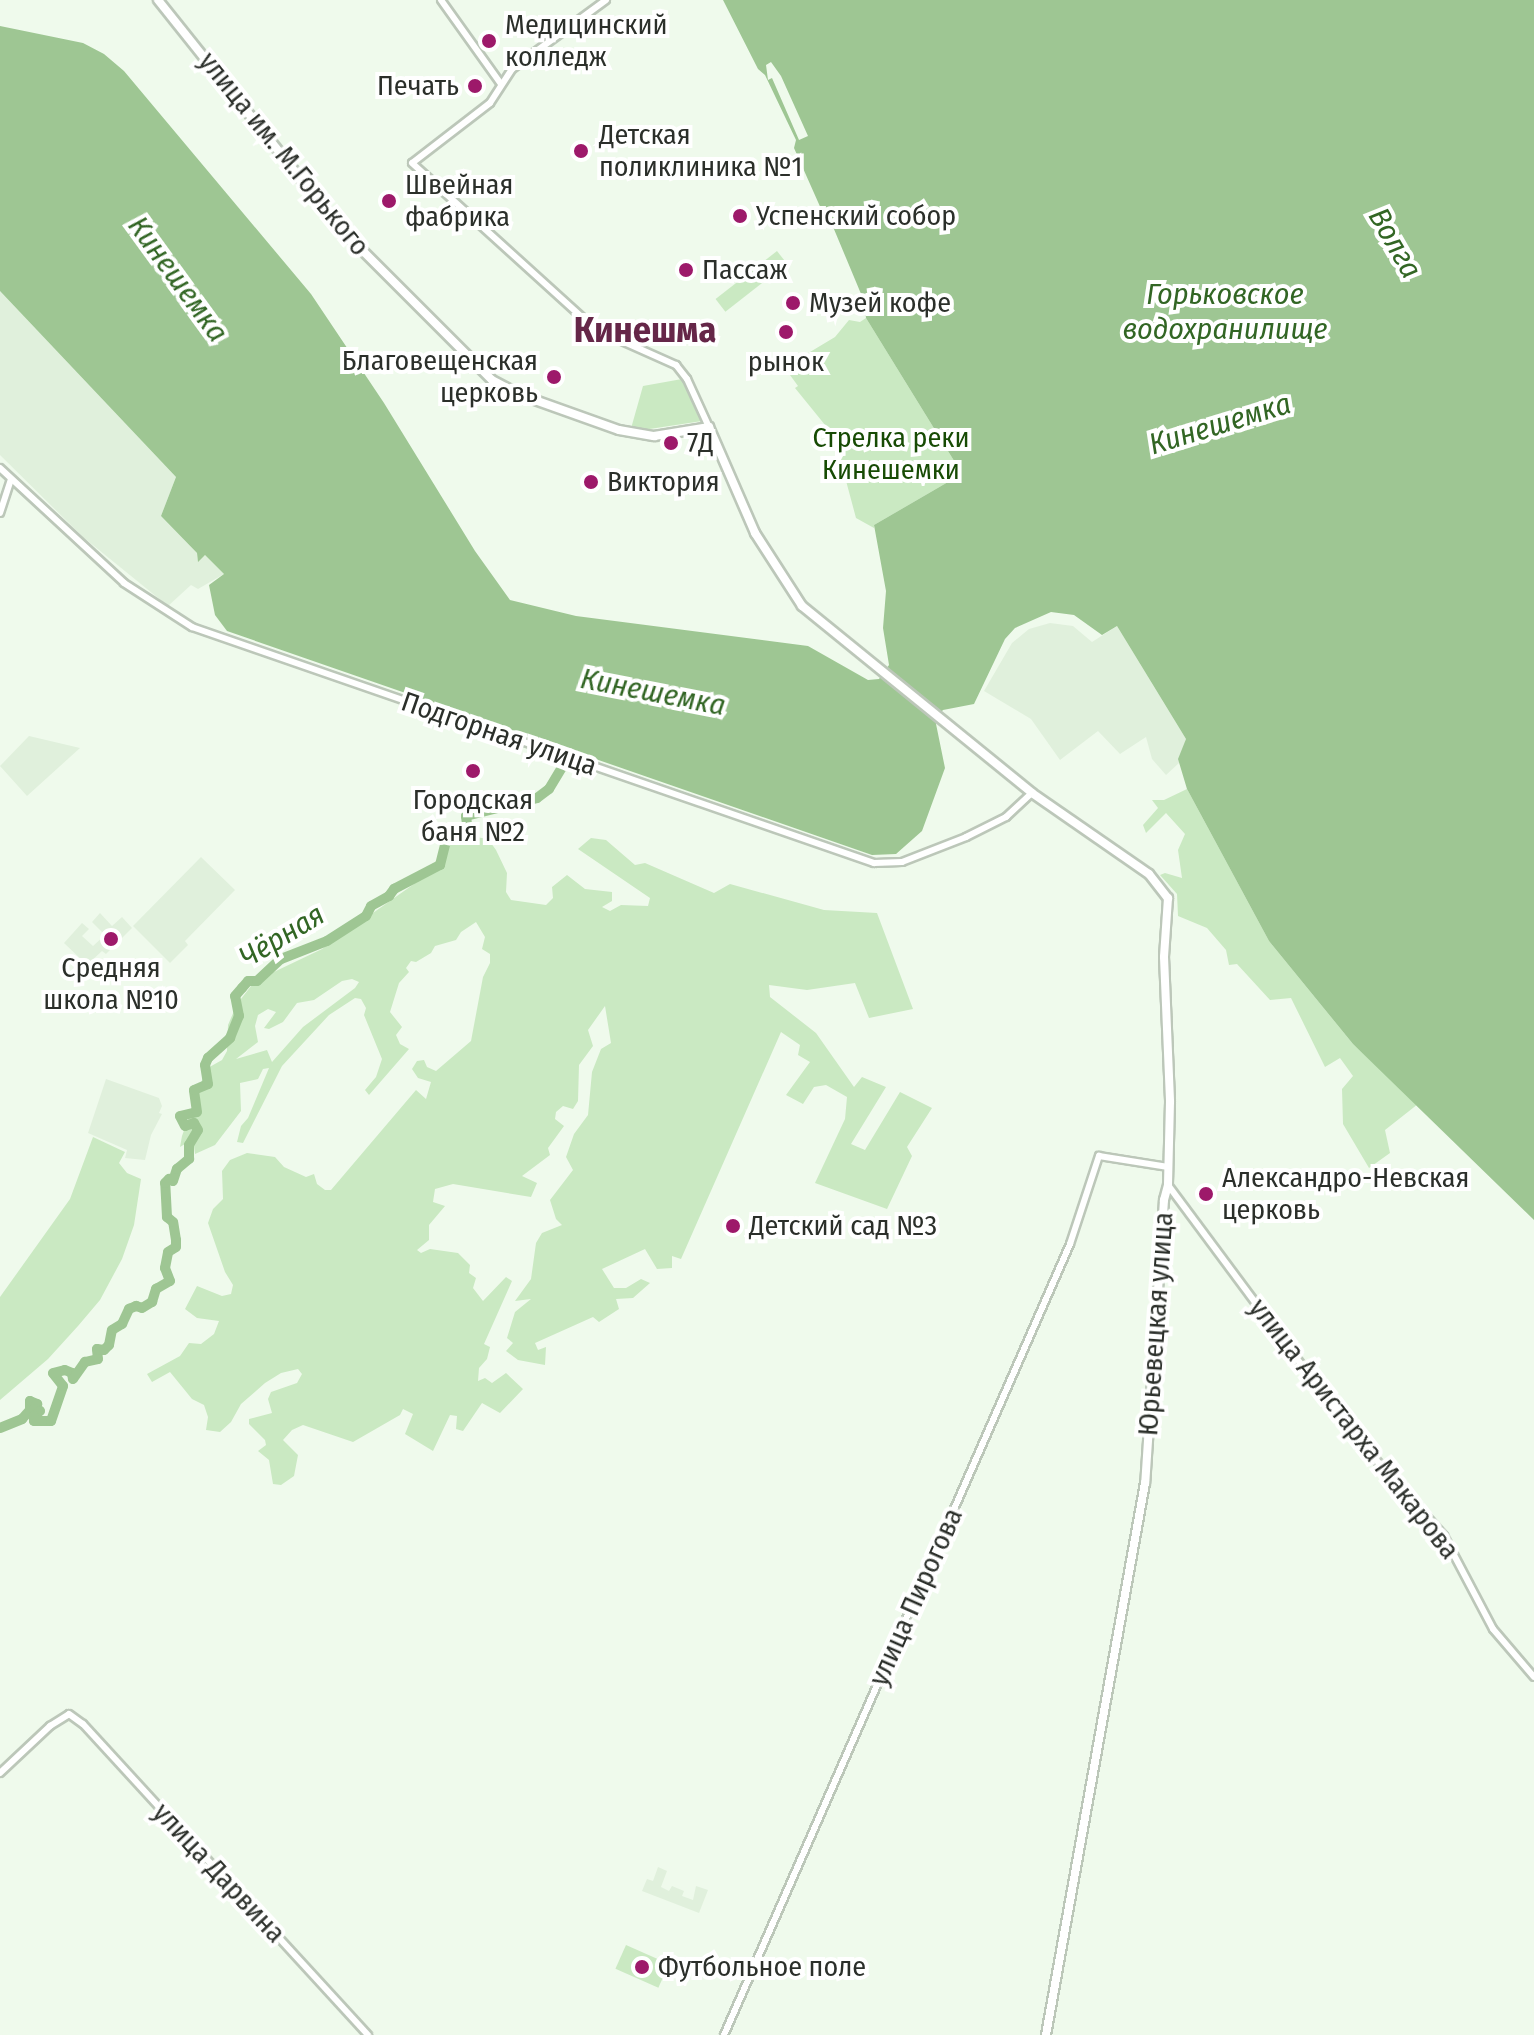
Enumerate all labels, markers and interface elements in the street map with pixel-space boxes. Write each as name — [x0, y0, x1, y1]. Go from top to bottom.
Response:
place label: Медицинский колледж — [505, 8, 668, 74]
marker: Медицинский колледж — [480, 32, 498, 50]
street label: улица им. М.Горького — [192, 45, 376, 263]
place label: Печать — [377, 69, 459, 103]
marker: Печать — [466, 77, 484, 95]
place label: Детская поликлиника №1 — [599, 118, 802, 184]
marker: Детская поликлиника №1 — [570, 140, 592, 162]
place label: Швейная фабрика — [405, 168, 513, 234]
marker: Швейная фабрика — [380, 192, 398, 210]
place label: Успенский собор — [756, 199, 956, 233]
water label: Волга — [1361, 201, 1429, 285]
marker: Успенский собор — [731, 207, 749, 225]
water label: Кинешемка — [120, 209, 236, 349]
place label: Пассаж — [702, 253, 787, 287]
marker: Пассаж — [677, 261, 695, 279]
water label: Горьковское водохранилище — [1123, 276, 1327, 346]
place label: Музей кофе — [809, 286, 951, 320]
marker: Музей кофе — [784, 294, 802, 312]
district label: Кинешма — [574, 309, 716, 353]
marker: рынок — [777, 323, 795, 341]
place label: Благовещенская церковь — [342, 344, 538, 410]
place label: рынок — [748, 345, 824, 379]
marker: Благовещенская церковь — [545, 368, 563, 386]
water label: Кинешемка — [1145, 385, 1295, 463]
park label: Стрелка реки Кинешемки — [813, 421, 969, 487]
place label: 7Д — [687, 426, 714, 460]
marker: 7Д — [662, 434, 680, 452]
place label: Виктория — [607, 465, 720, 499]
marker: Виктория — [582, 473, 600, 491]
water label: Кинешемка — [578, 660, 728, 724]
street label: Подгорная улица — [397, 685, 601, 783]
marker: Городская баня №2 — [464, 762, 482, 780]
place label: Городская баня №2 — [413, 783, 533, 849]
water label: Чёрная — [233, 897, 331, 975]
marker: Средняя школа №10 — [102, 930, 120, 948]
place label: Средняя школа №10 — [43, 951, 179, 1017]
place label: Александро-Невская церковь — [1222, 1161, 1469, 1227]
marker: Александро-Невская церковь — [1197, 1185, 1215, 1203]
place label: Детский сад №3 — [749, 1209, 937, 1243]
street label: Юрьевецкая улица — [1131, 1211, 1181, 1437]
marker: Детский сад №3 — [724, 1217, 742, 1235]
street label: улица Аристарха Макарова — [1242, 1292, 1466, 1566]
street label: улица Пирогова — [862, 1503, 970, 1691]
street label: улица Дарвина — [146, 1796, 292, 1950]
place label: Футбольное поле — [658, 1950, 866, 1984]
marker: Футбольное поле — [633, 1958, 651, 1976]

